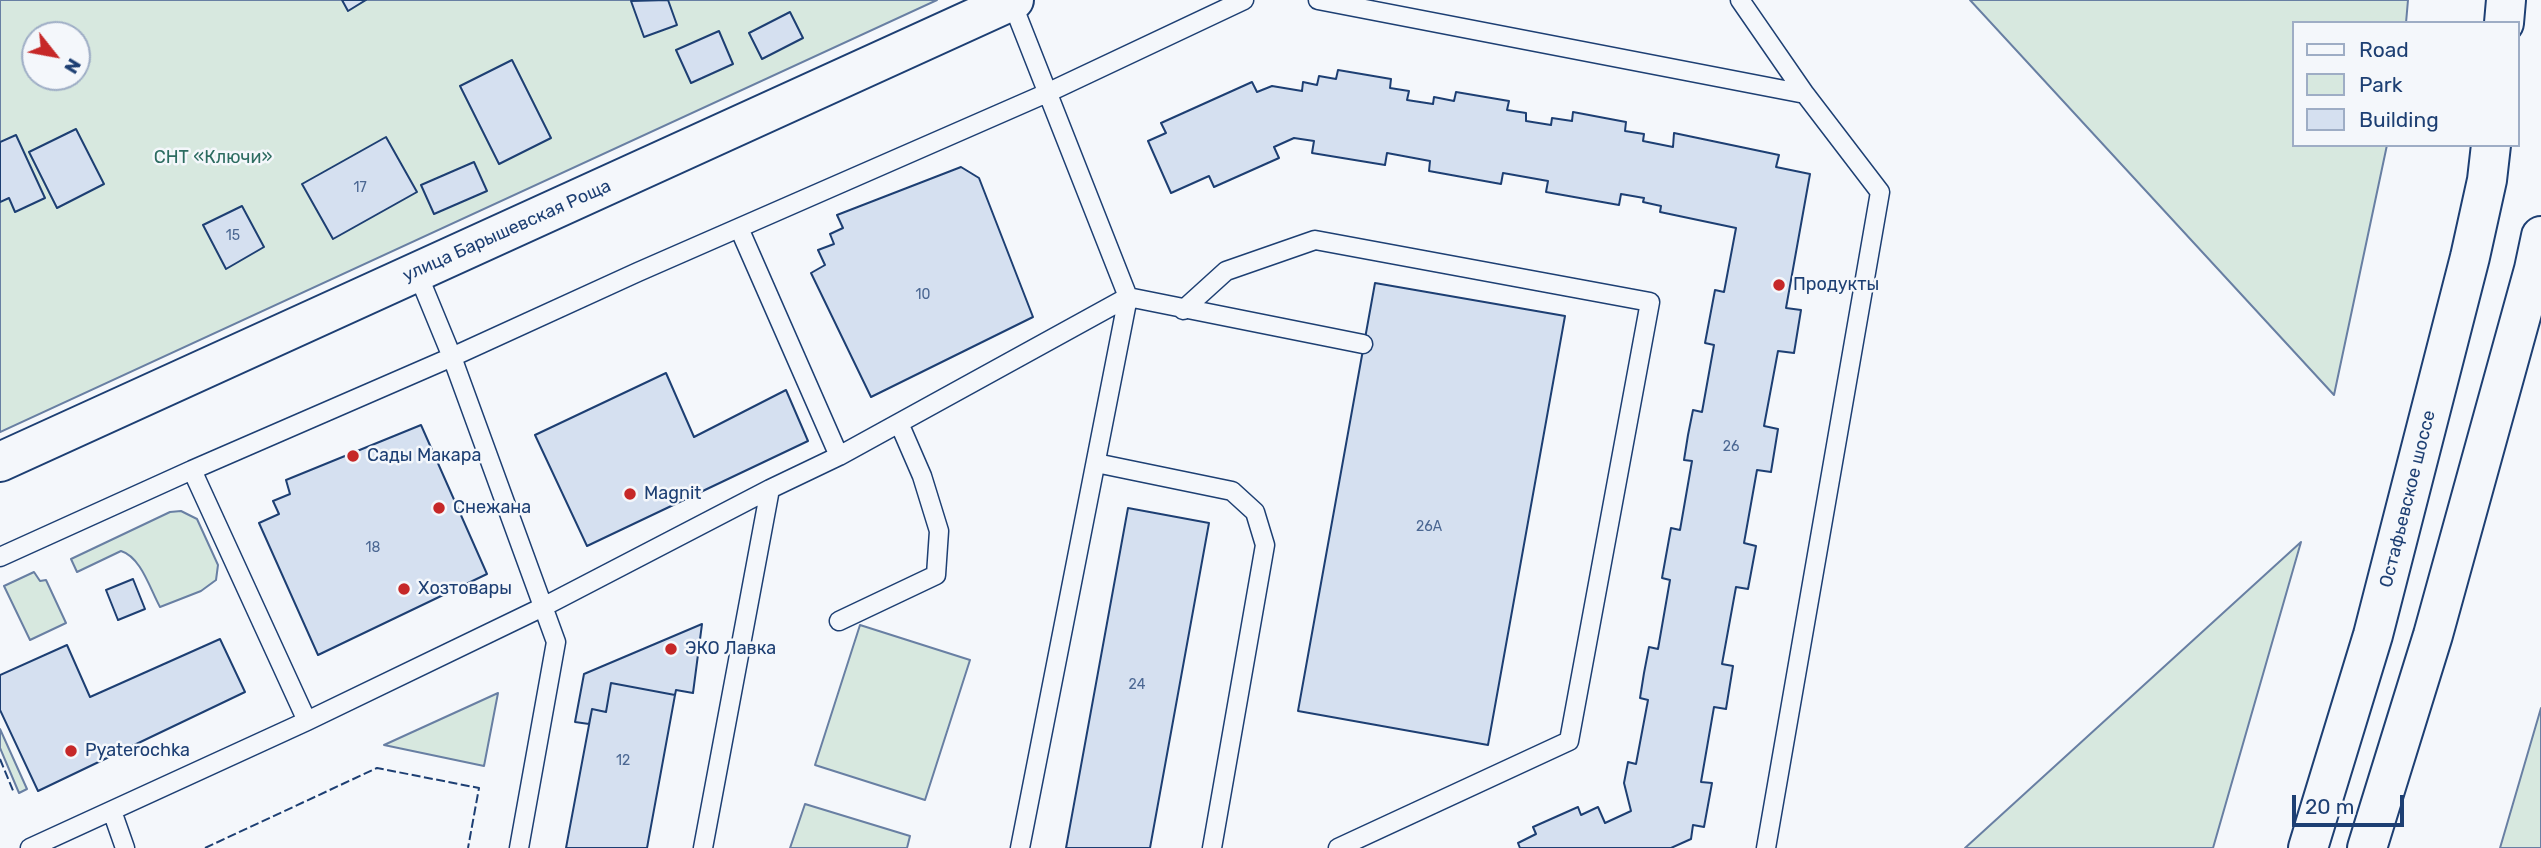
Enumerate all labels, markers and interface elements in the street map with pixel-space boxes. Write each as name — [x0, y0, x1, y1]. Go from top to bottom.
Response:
north arrow — [21, 21, 91, 91]
legend — [2292, 21, 2520, 147]
text: Road — [2359, 37, 2409, 62]
text: N — [59, 54, 86, 78]
text: Park — [2359, 72, 2403, 97]
text: Building — [2359, 107, 2439, 132]
park label: СНТ «Ключи» — [154, 147, 272, 169]
street label: улица Барышевская Роща — [400, 175, 614, 287]
house number: 17 — [353, 180, 367, 196]
house number: 15 — [226, 228, 240, 244]
place label: Продукты — [1793, 274, 1879, 296]
marker: Продукты — [1771, 277, 1787, 293]
house number: 10 — [916, 287, 930, 303]
street label: Остафьевское шоссе — [2376, 408, 2440, 590]
house number: 26 — [1723, 439, 1739, 455]
place label: Сады Макара — [367, 445, 481, 467]
marker: Сады Макара — [345, 448, 361, 464]
place label: Magnit — [644, 483, 701, 505]
marker: Magnit — [622, 486, 638, 502]
place label: Снежана — [453, 497, 531, 519]
marker: Снежана — [431, 500, 447, 516]
house number: 26А — [1416, 519, 1442, 535]
house number: 18 — [366, 540, 380, 556]
place label: Хозтовары — [418, 578, 512, 600]
marker: Хозтовары — [396, 581, 412, 597]
place label: ЭКО Лавка — [685, 638, 776, 660]
marker: ЭКО Лавка — [663, 641, 679, 657]
house number: 24 — [1129, 677, 1145, 693]
place label: Pyaterochka — [85, 740, 190, 762]
marker: Pyaterochka — [63, 743, 79, 759]
house number: 12 — [616, 753, 630, 769]
scale bar — [2296, 782, 2408, 826]
text: 20 m — [2305, 794, 2354, 819]

